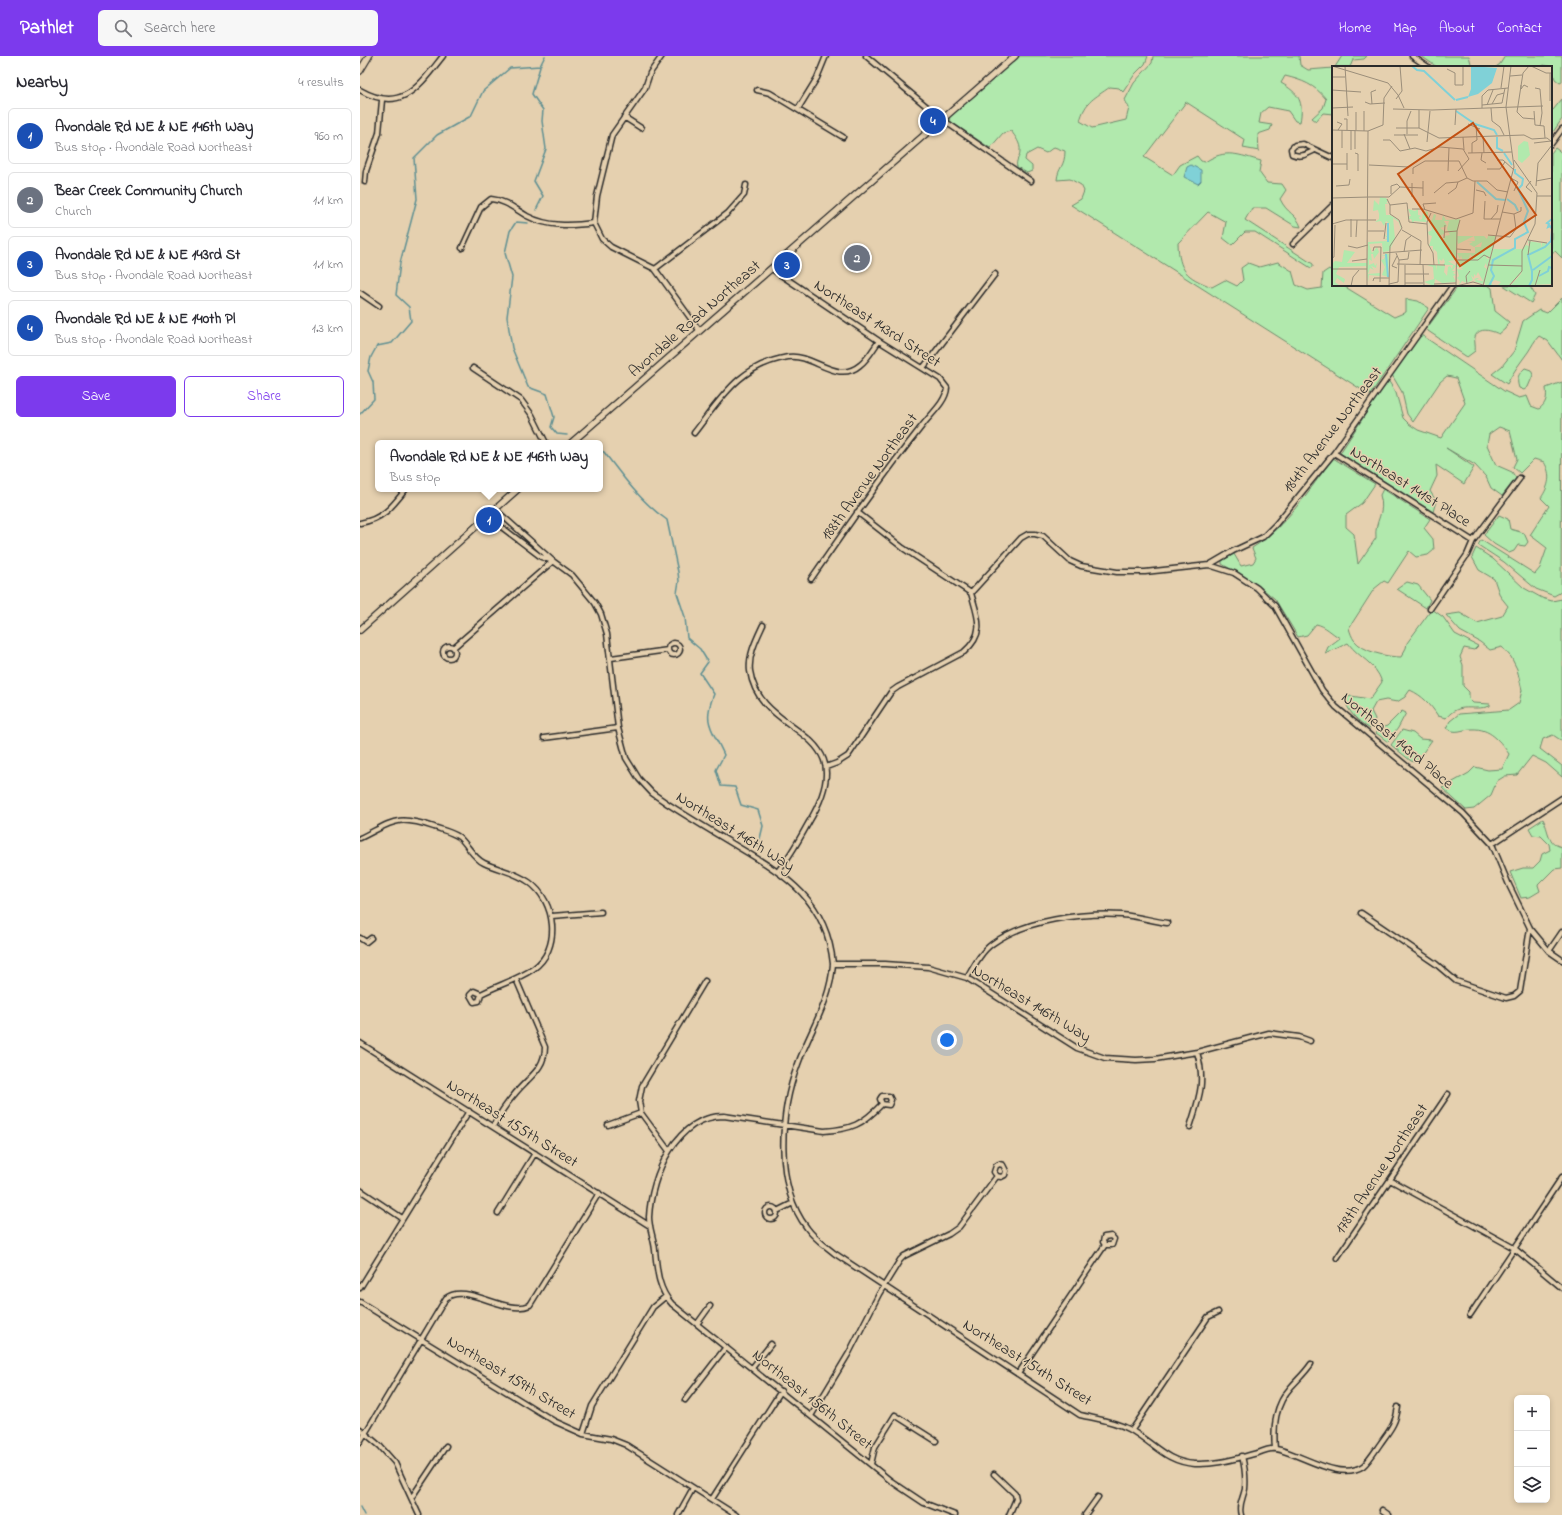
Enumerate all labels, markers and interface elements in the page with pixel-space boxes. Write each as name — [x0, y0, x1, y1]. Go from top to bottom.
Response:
search box — [98, 10, 378, 46]
text: Pathlet — [20, 15, 74, 42]
icon: search — [112, 17, 134, 39]
text: Search here — [144, 17, 215, 39]
text: Home — [1339, 18, 1371, 39]
text: Map — [1393, 18, 1417, 39]
text: About — [1439, 18, 1475, 39]
text: Contact — [1497, 18, 1542, 39]
inset map — [1332, 66, 1552, 286]
text: Nearby — [16, 70, 68, 95]
text: 4 results — [298, 73, 344, 92]
pin: 4 — [920, 106, 946, 136]
text: Avondale Rd NE & NE 146th Way — [55, 116, 253, 138]
text: 1 — [28, 127, 32, 146]
text: 960 m — [314, 127, 343, 146]
text: Bus stop · Avondale Road Northeast — [55, 138, 252, 157]
text: Bear Creek Community Church — [55, 180, 242, 202]
text: 2 — [27, 191, 33, 210]
text: 1.1 km — [313, 191, 343, 210]
text: Church — [55, 202, 92, 221]
pin: 2 — [844, 243, 870, 273]
text: Avondale Rd NE & NE 143rd St — [55, 244, 240, 266]
pin: 3 — [774, 250, 800, 280]
street label: Avondale Road Northeast — [623, 254, 767, 383]
text: 3 — [27, 255, 33, 274]
text: 1.1 km — [313, 255, 343, 274]
text: Bus stop · Avondale Road Northeast — [55, 266, 252, 285]
street label: Northeast 143rd Street — [809, 274, 946, 374]
text: Avondale Rd NE & NE 140th Pl — [55, 308, 235, 330]
text: 4 — [27, 319, 33, 338]
text: 1.3 km — [312, 319, 343, 338]
text: Bus stop · Avondale Road Northeast — [55, 330, 252, 349]
street label: 184th Avenue Northeast — [1277, 361, 1389, 498]
button: Save — [16, 376, 176, 417]
button: Share — [184, 376, 344, 417]
street label: 188th Avenue Northeast — [816, 408, 925, 546]
popup — [375, 440, 603, 492]
street label: Northeast 141st Place — [1345, 440, 1476, 534]
text: Avondale Rd NE & NE 146th Way — [390, 446, 588, 468]
text: Bus stop — [390, 468, 441, 487]
pin: 1 — [476, 505, 502, 535]
street label: Northeast 143rd Place — [1335, 687, 1459, 796]
street label: Northeast 146th Way — [671, 786, 799, 878]
street label: Northeast 146th Way — [967, 959, 1096, 1049]
your location — [937, 1030, 957, 1050]
street label: Northeast 155th Street — [442, 1074, 583, 1175]
street label: 178th Avenue Northeast — [1329, 1098, 1435, 1239]
street label: Northeast 154th Street — [958, 1313, 1097, 1413]
street label: Northeast 159th Street — [442, 1330, 581, 1426]
street label: Northeast 156th Street — [747, 1344, 878, 1457]
map controls — [1514, 1395, 1550, 1503]
button: + — [1514, 1395, 1550, 1431]
button: − — [1514, 1431, 1550, 1467]
button: layers — [1514, 1467, 1550, 1503]

